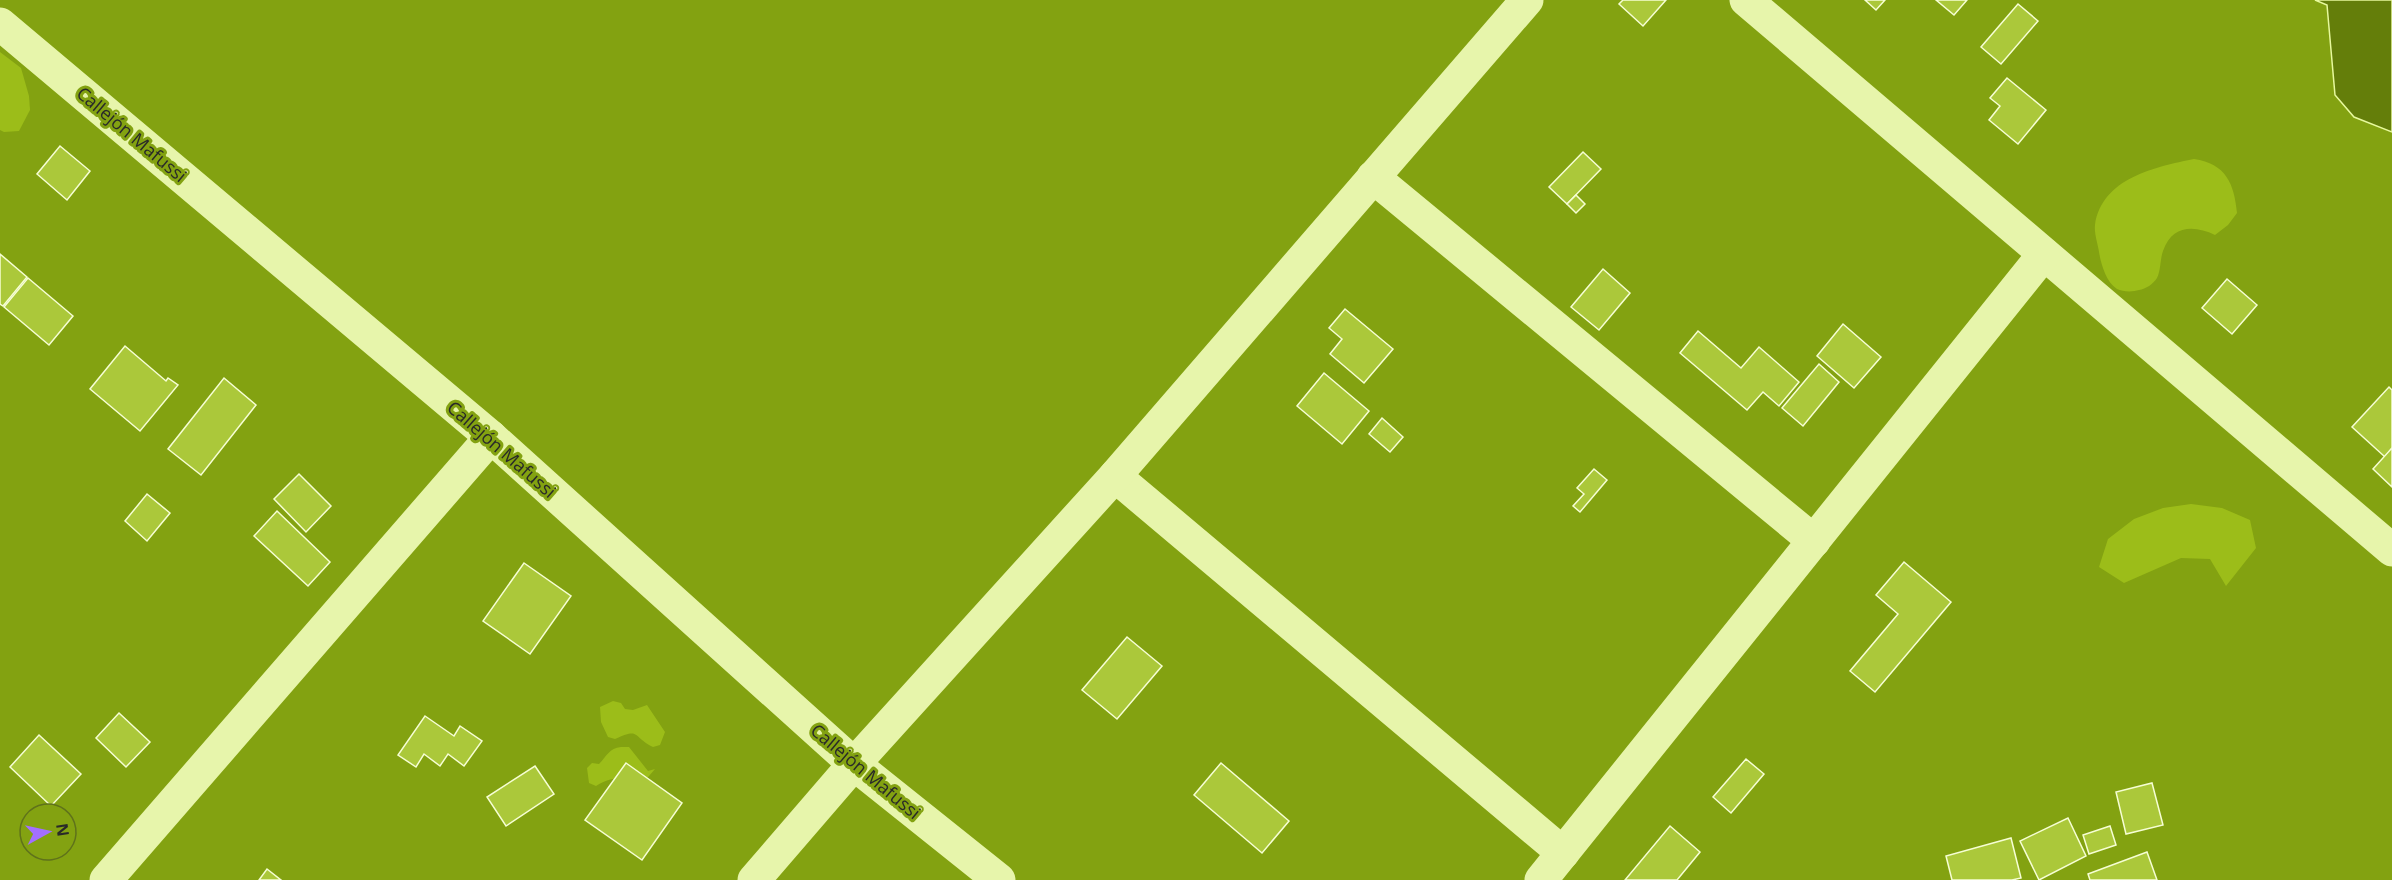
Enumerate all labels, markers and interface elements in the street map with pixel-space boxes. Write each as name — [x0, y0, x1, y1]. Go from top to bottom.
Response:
street label: Callejón Mafussi — [72, 81, 192, 187]
street label: Callejón Mafussi — [443, 395, 561, 503]
street label: Callejón Mafussi — [806, 718, 926, 824]
north arrow — [18, 802, 78, 862]
text: N — [51, 822, 75, 838]

